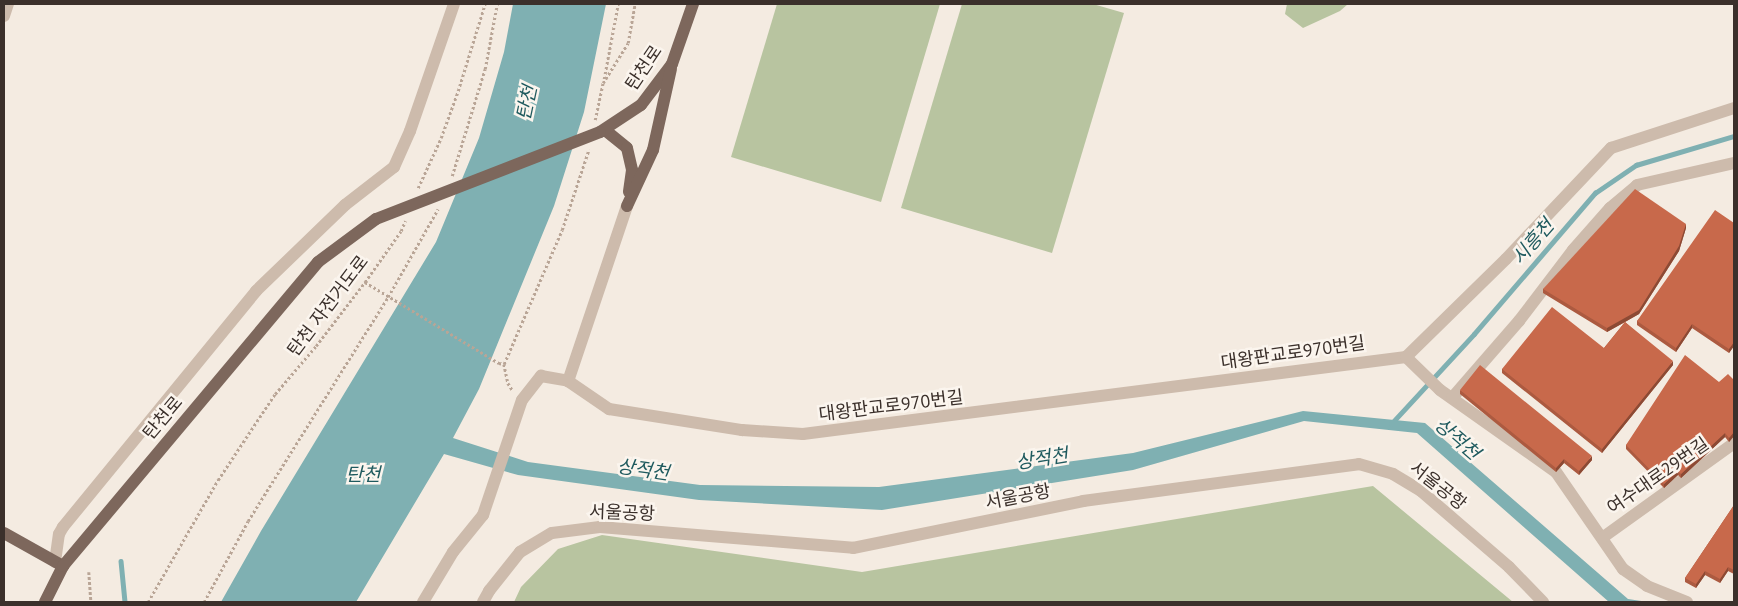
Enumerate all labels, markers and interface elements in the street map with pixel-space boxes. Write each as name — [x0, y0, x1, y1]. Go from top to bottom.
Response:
street label: 탄천로 — [621, 41, 667, 95]
water label: 탄천 — [512, 84, 542, 122]
water label: 시흥천 — [1507, 215, 1559, 269]
street label: 탄천 자전거도로 — [283, 251, 373, 361]
street label: 대왕판교로970번길 — [1220, 332, 1366, 374]
street label: 대왕판교로970번길 — [818, 386, 964, 426]
street label: 탄천로 — [139, 392, 187, 444]
water label: 상적천 — [1430, 413, 1484, 465]
street label: 여수대로29번길 — [1603, 433, 1713, 519]
water label: 상적천 — [1014, 444, 1070, 474]
water label: 상적천 — [615, 455, 671, 485]
street label: 서울공항 — [1405, 457, 1471, 515]
water label: 탄천 — [346, 464, 380, 486]
street label: 서울공항 — [983, 480, 1053, 514]
street label: 서울공항 — [589, 501, 655, 525]

